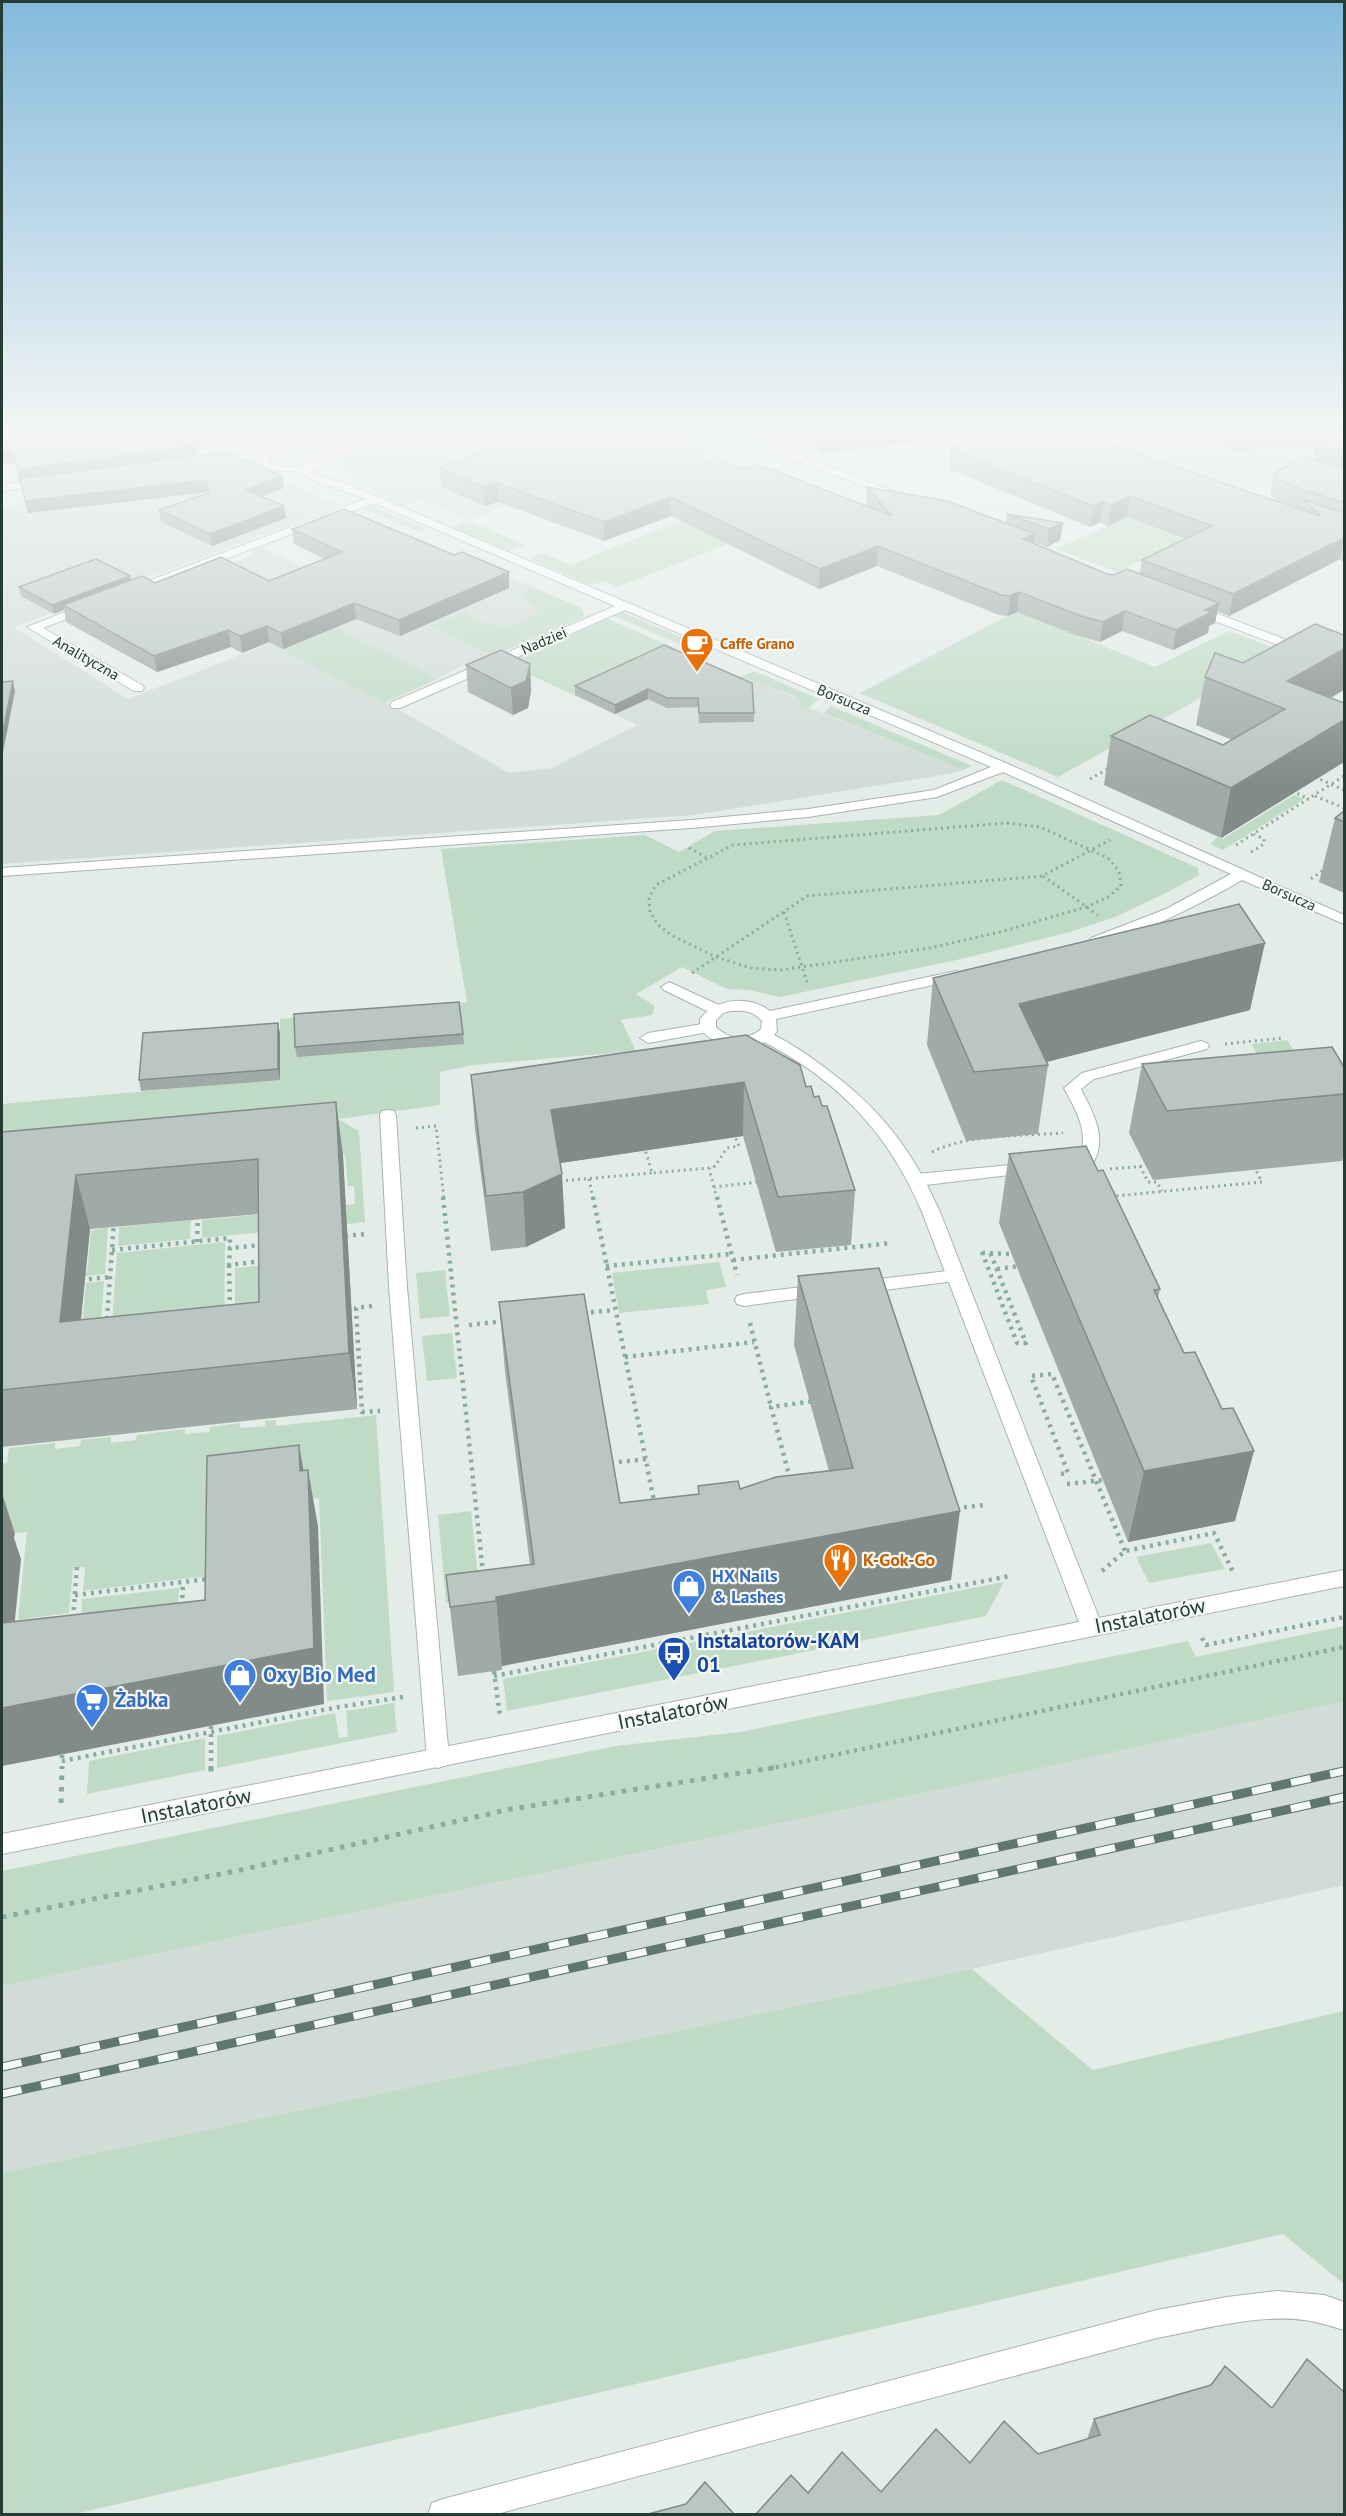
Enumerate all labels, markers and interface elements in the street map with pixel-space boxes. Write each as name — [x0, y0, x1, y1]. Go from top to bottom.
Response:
street label: Nadziei — [518, 622, 570, 659]
cafe icon: Caffe Grano — [679, 626, 715, 673]
street label: Analityczna — [50, 631, 123, 684]
place label: Caffe Grano — [720, 634, 795, 653]
street label: Borsucza — [814, 680, 874, 719]
street label: Borsucza — [1259, 874, 1319, 915]
restaurant icon: K-Gok-Go — [822, 1542, 858, 1589]
place label: K-Gok-Go — [863, 1548, 935, 1571]
place label: HX Nails & Lashes — [712, 1564, 784, 1608]
shop icon: HX Nails & Lashes — [671, 1568, 707, 1615]
street label: Instalatorów — [1092, 1591, 1208, 1639]
place label: Instalatorów-KAM 01 — [697, 1627, 859, 1678]
bus stop icon: Instalatorów-KAM 01 — [656, 1635, 692, 1682]
shop icon: Oxy Bio Med — [222, 1657, 258, 1704]
place label: Oxy Bio Med — [263, 1661, 376, 1688]
supermarket icon: Żabka — [74, 1682, 110, 1729]
place label: Żabka — [115, 1686, 169, 1713]
street label: Instalatorów — [615, 1687, 731, 1735]
street label: Instalatorów — [138, 1781, 254, 1829]

